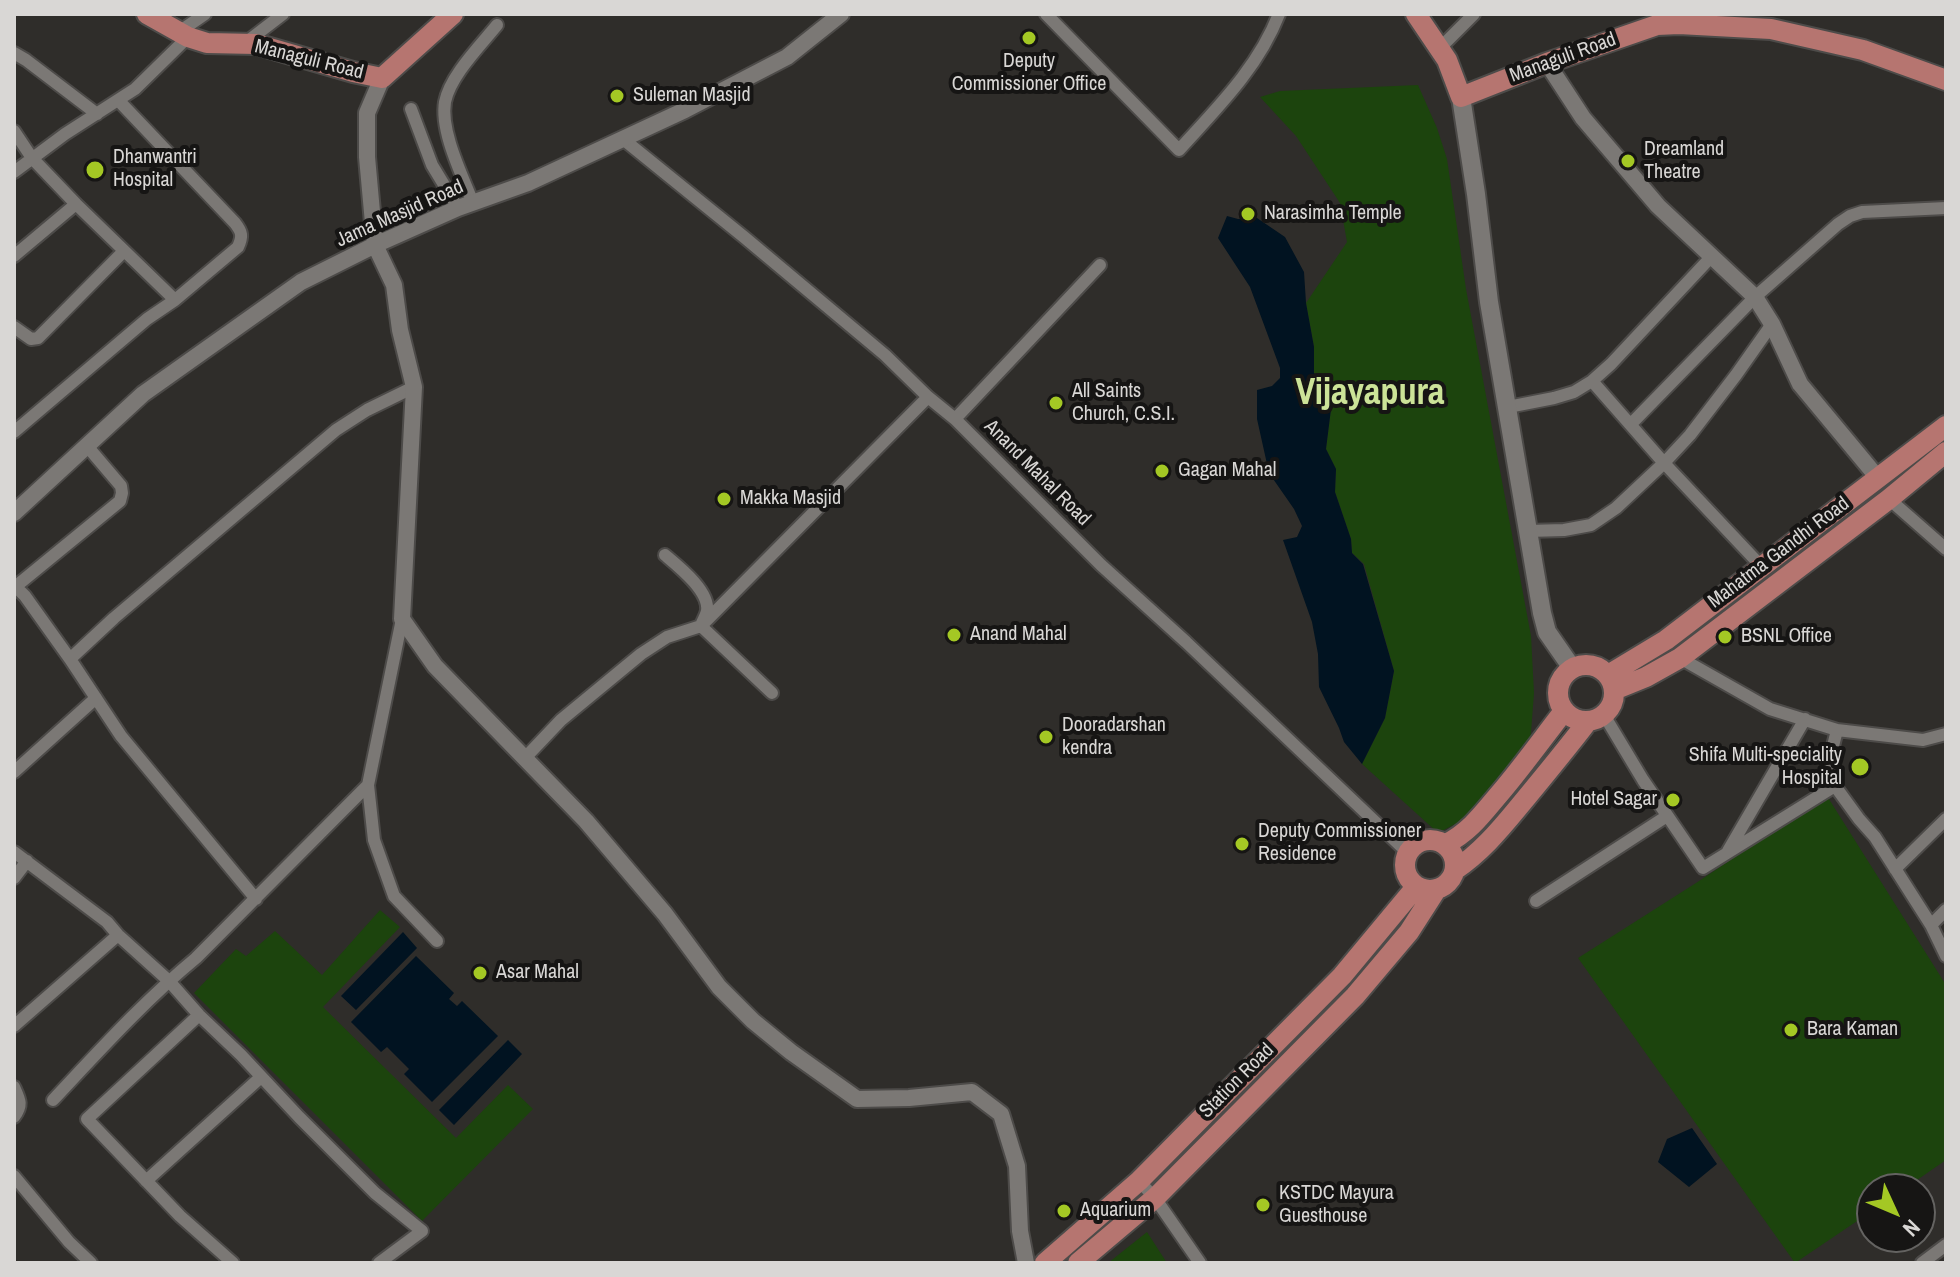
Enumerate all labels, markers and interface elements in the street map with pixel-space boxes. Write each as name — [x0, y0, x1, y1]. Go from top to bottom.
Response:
street label: Managuli Road — [1507, 28, 1619, 88]
marker: Deputy Commissioner Office — [1020, 29, 1038, 47]
street label: Managuli Road — [252, 35, 366, 85]
place label: Deputy Commissioner Office — [952, 50, 1106, 97]
place label: Suleman Masjid — [633, 84, 751, 108]
marker: Suleman Masjid — [608, 87, 626, 105]
place label: Dreamland Theatre — [1644, 138, 1724, 185]
place label: Dhanwantri Hospital — [113, 146, 197, 193]
marker: Dreamland Theatre — [1619, 152, 1637, 170]
marker: Dhanwantri Hospital — [84, 159, 106, 181]
street label: Jama Masjid Road — [333, 175, 467, 253]
place label: Narasimha Temple — [1264, 202, 1402, 226]
marker: Narasimha Temple — [1239, 205, 1257, 223]
district label: Vijayapura — [1296, 372, 1444, 416]
place label: All Saints Church, C.S.I. — [1072, 380, 1175, 427]
marker: All Saints Church, C.S.I. — [1047, 394, 1065, 412]
street label: Anand Mahal Road — [979, 415, 1095, 531]
place label: Gagan Mahal — [1178, 459, 1276, 483]
marker: Gagan Mahal — [1153, 462, 1171, 480]
place label: Makka Masjid — [740, 487, 841, 511]
marker: Makka Masjid — [715, 490, 733, 508]
street label: Mahatma Gandhi Road — [1704, 492, 1854, 614]
place label: Anand Mahal — [970, 623, 1067, 647]
place label: BSNL Office — [1741, 625, 1832, 649]
marker: Anand Mahal — [945, 626, 963, 644]
marker: BSNL Office — [1716, 628, 1734, 646]
place label: Dooradarshan kendra — [1062, 714, 1166, 761]
marker: Dooradarshan kendra — [1037, 728, 1055, 746]
place label: Shifa Multi-speciality Hospital — [1689, 744, 1842, 791]
marker: Shifa Multi-speciality Hospital — [1849, 756, 1871, 778]
place label: Hotel Sagar — [1570, 788, 1657, 812]
marker: Hotel Sagar — [1664, 791, 1682, 809]
place label: Deputy Commissioner Residence — [1258, 820, 1421, 867]
marker: Deputy Commissioner Residence — [1233, 835, 1251, 853]
place label: Asar Mahal — [496, 961, 579, 985]
marker: Asar Mahal — [471, 964, 489, 982]
place label: Bara Kaman — [1807, 1018, 1898, 1042]
marker: Bara Kaman — [1782, 1021, 1800, 1039]
street label: Station Road — [1195, 1039, 1279, 1123]
north arrow — [1856, 1173, 1936, 1253]
place label: KSTDC Mayura Guesthouse — [1279, 1182, 1394, 1229]
marker: KSTDC Mayura Guesthouse — [1254, 1196, 1272, 1214]
place label: Aquarium — [1080, 1199, 1151, 1223]
marker: Aquarium — [1055, 1202, 1073, 1220]
text: N — [1897, 1213, 1927, 1243]

